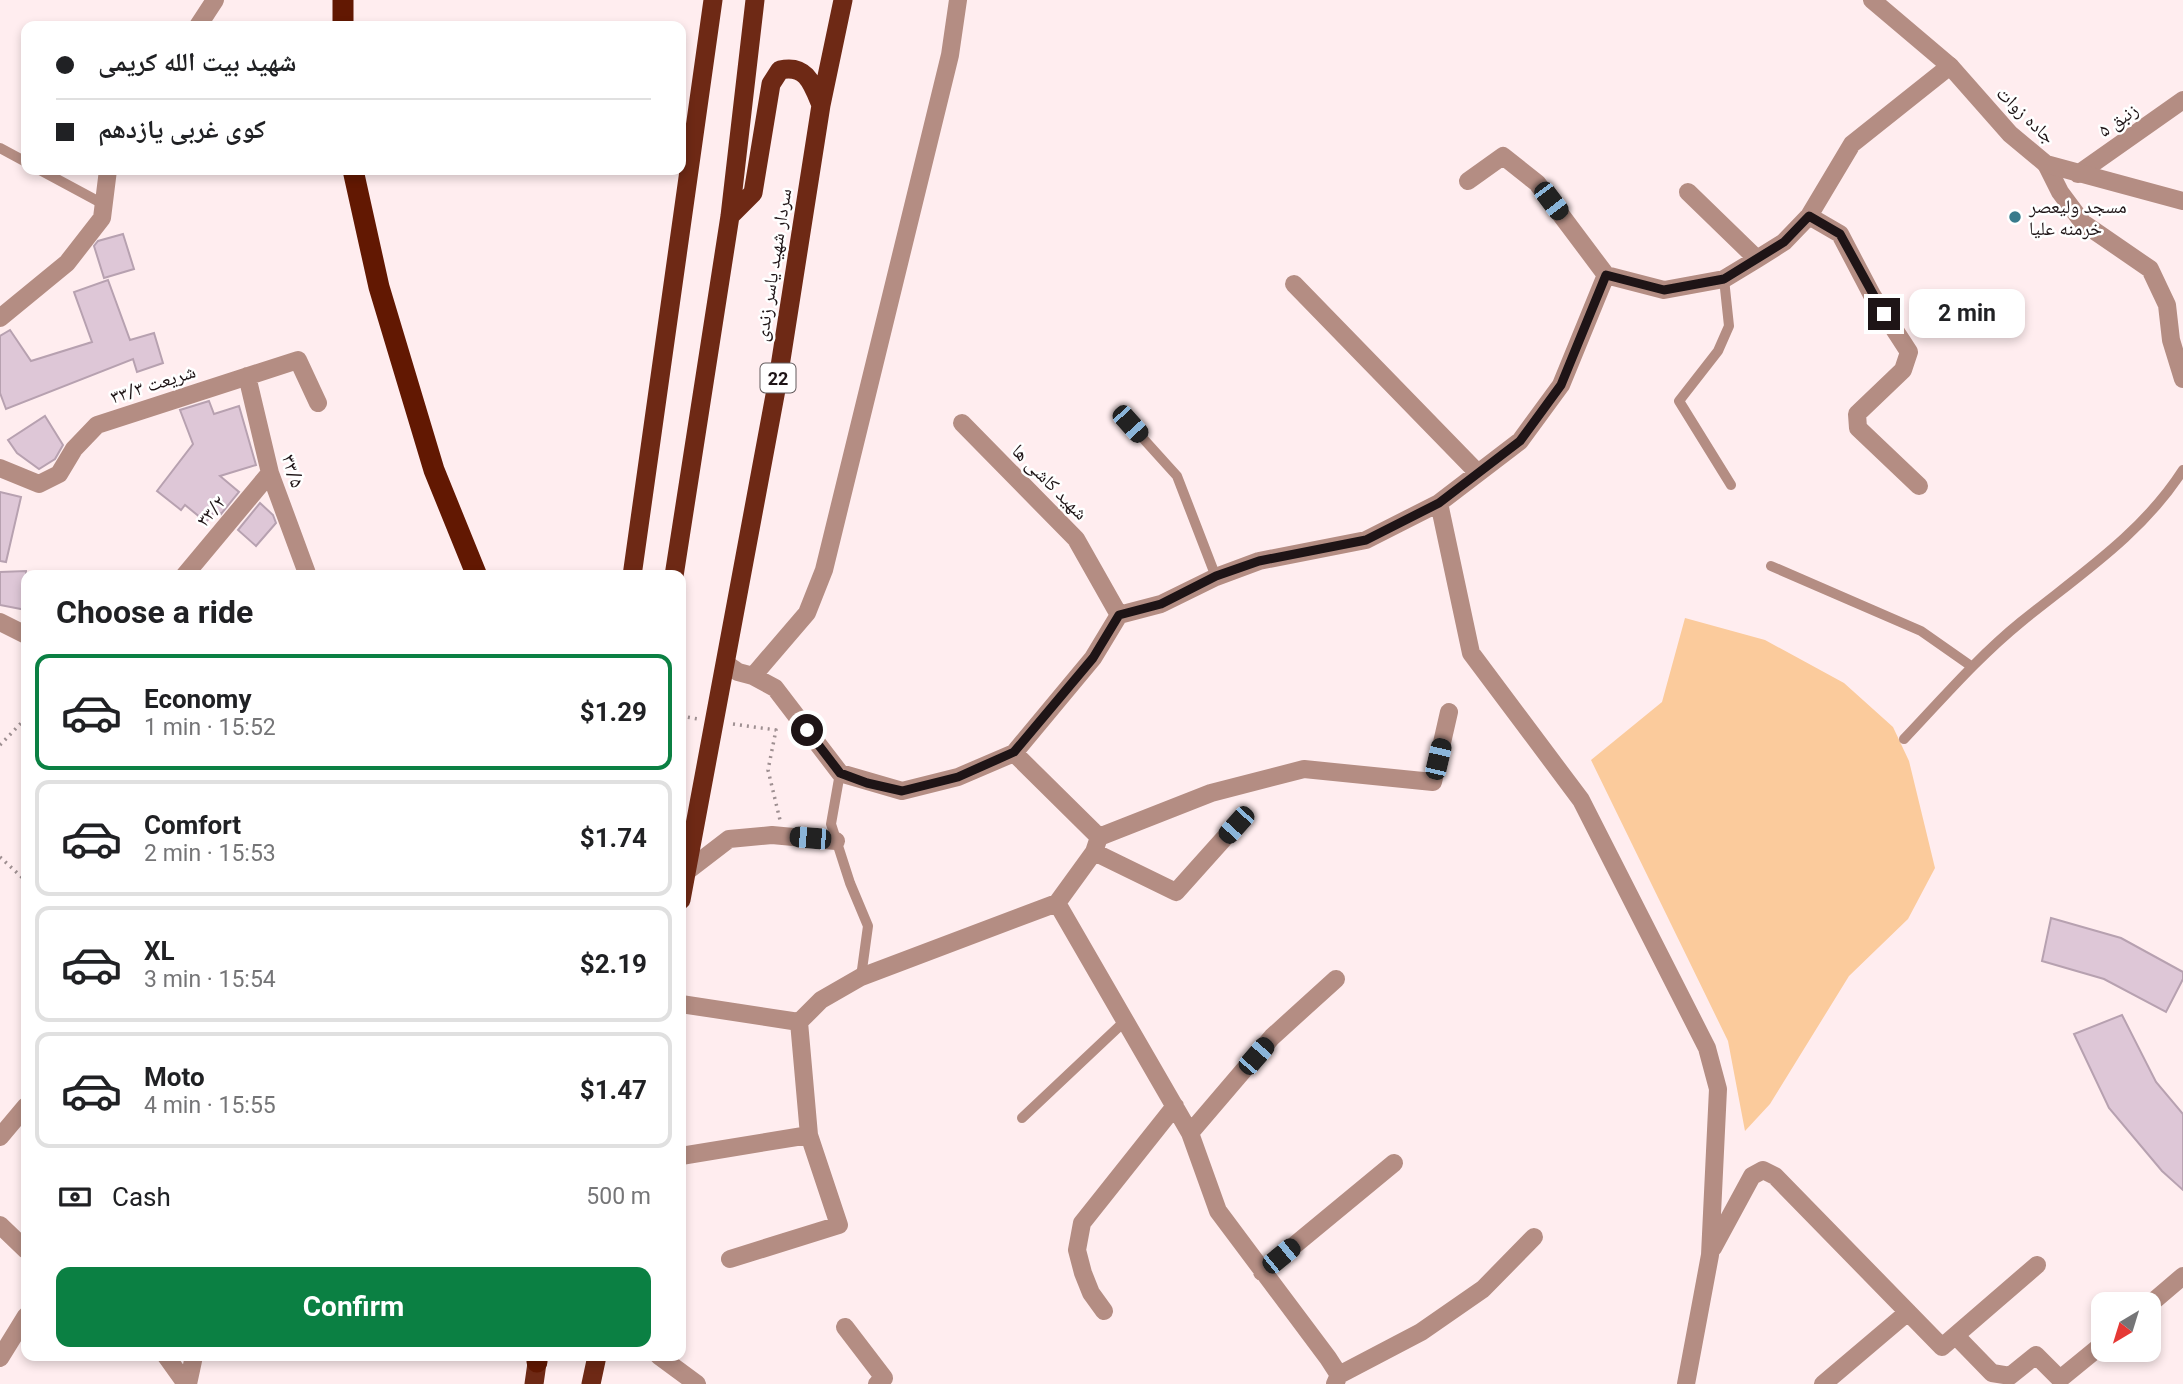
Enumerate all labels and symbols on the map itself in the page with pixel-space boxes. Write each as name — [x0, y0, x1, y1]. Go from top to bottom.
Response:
street label: جاده زوات — [1992, 81, 2060, 149]
street label: زنبق ۵ — [2094, 98, 2142, 142]
car — [1530, 178, 1573, 224]
street label: سردار شهید یاسر زندی — [750, 187, 796, 343]
place label: مسجد ولیعصر خرمنه علیا — [2028, 195, 2127, 240]
marker: مسجد ولیعصر خرمنه علیا — [2007, 209, 2023, 225]
callout: 2 min — [1909, 290, 2024, 338]
route end — [1868, 298, 1900, 330]
street label: شریعت ۳۳/۳ — [107, 359, 199, 409]
road number: 22 — [760, 364, 796, 392]
car — [1109, 401, 1152, 447]
street label: شهید کاشی ها — [1007, 439, 1093, 525]
street label: ۳۳/۵ — [277, 452, 309, 490]
street label: ۳۳/۲ — [191, 491, 231, 531]
route start — [791, 714, 823, 746]
car — [1424, 736, 1453, 782]
car — [1215, 802, 1258, 848]
car — [789, 826, 832, 850]
car — [1235, 1033, 1278, 1079]
car — [1259, 1235, 1304, 1277]
north arrow — [2091, 1292, 2161, 1362]

